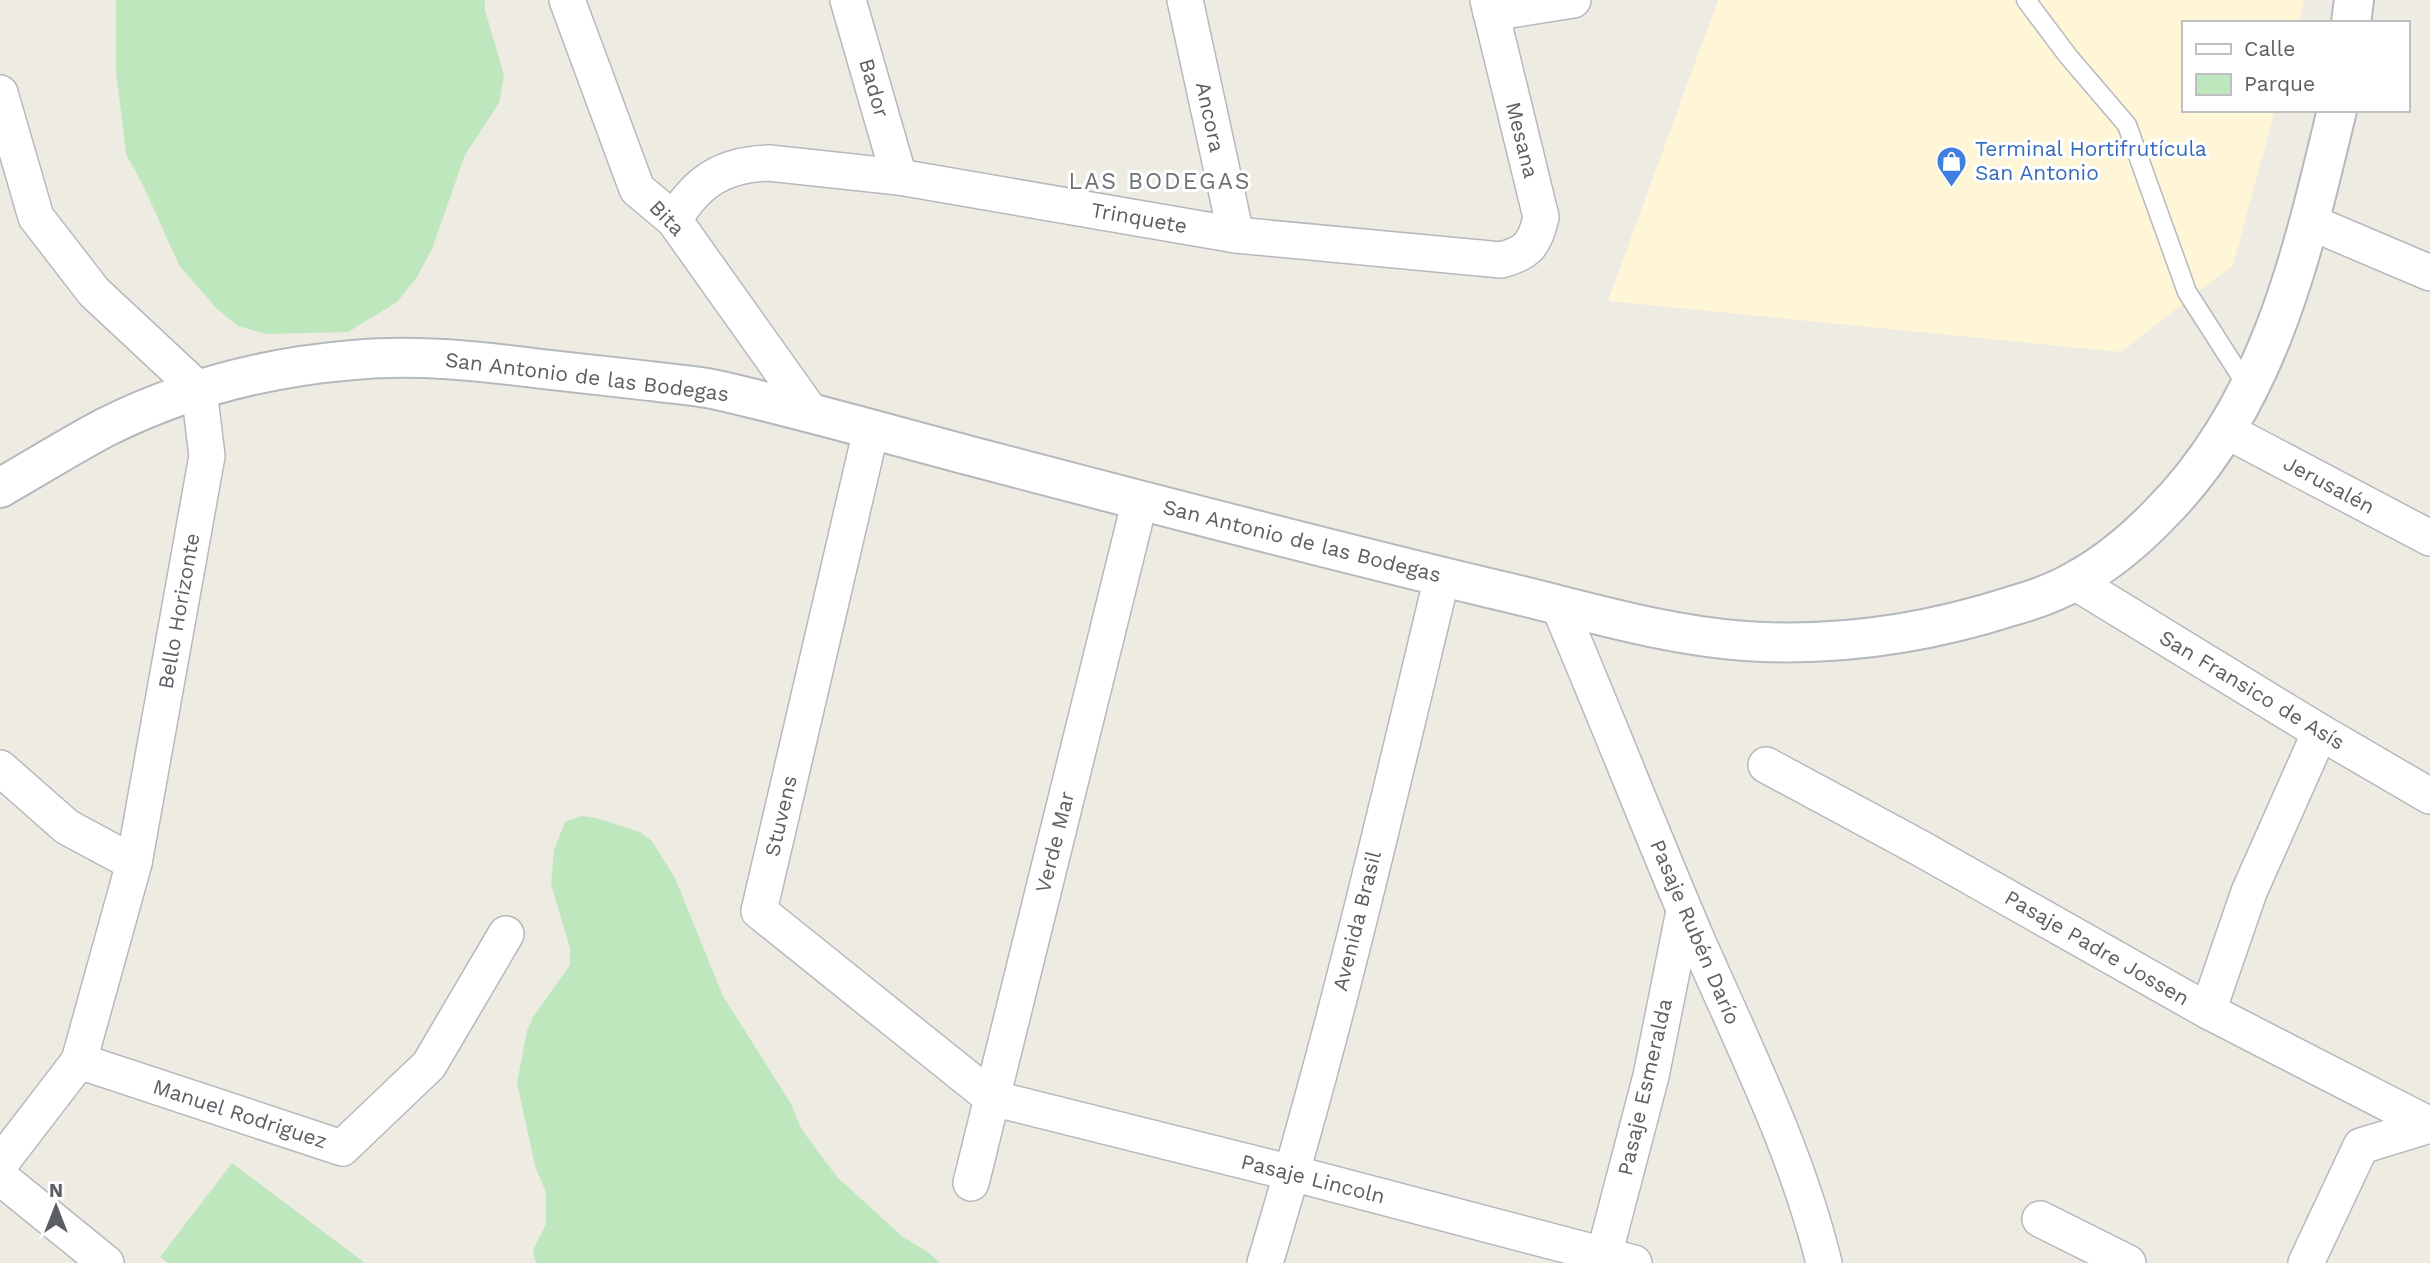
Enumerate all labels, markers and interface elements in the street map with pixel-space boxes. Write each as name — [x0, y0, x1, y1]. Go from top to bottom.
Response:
legend — [2182, 21, 2409, 112]
text: Calle — [2244, 36, 2295, 61]
street label: Bador — [854, 56, 895, 121]
text: Parque — [2244, 71, 2315, 96]
street label: Ancora — [1191, 79, 1230, 155]
street label: Mesana — [1501, 99, 1544, 181]
place label: Terminal Hortifrutícula San Antonio — [1975, 136, 2207, 185]
shop icon: Terminal Hortifrutícula San Antonio — [1935, 144, 1969, 188]
district label: LAS BODEGAS — [1069, 168, 1251, 195]
street label: Bita — [644, 195, 690, 241]
street label: Trinquete — [1089, 197, 1189, 238]
street label: San Antonio de las Bodegas — [444, 347, 730, 406]
street label: Jerusalén — [2279, 450, 2379, 519]
street label: San Antonio de las Bodegas — [1161, 494, 1444, 587]
street label: Bello Horizonte — [152, 531, 205, 691]
street label: San Fransico de Asís — [2155, 624, 2349, 755]
street label: Stuvens — [759, 773, 802, 859]
street label: Verde Mar — [1030, 788, 1079, 895]
street label: Pasaje Rubén Darío — [1645, 836, 1746, 1028]
street label: Avenida Brasil — [1327, 848, 1386, 994]
street label: Pasaje Padre Jossen — [2001, 885, 2194, 1011]
street label: Pasaje Esmeralda — [1612, 996, 1677, 1178]
street label: Manuel Rodriguez — [150, 1074, 330, 1153]
street label: Pasaje Lincoln — [1239, 1149, 1388, 1208]
north arrow — [21, 1172, 91, 1242]
text: N — [49, 1179, 63, 1202]

